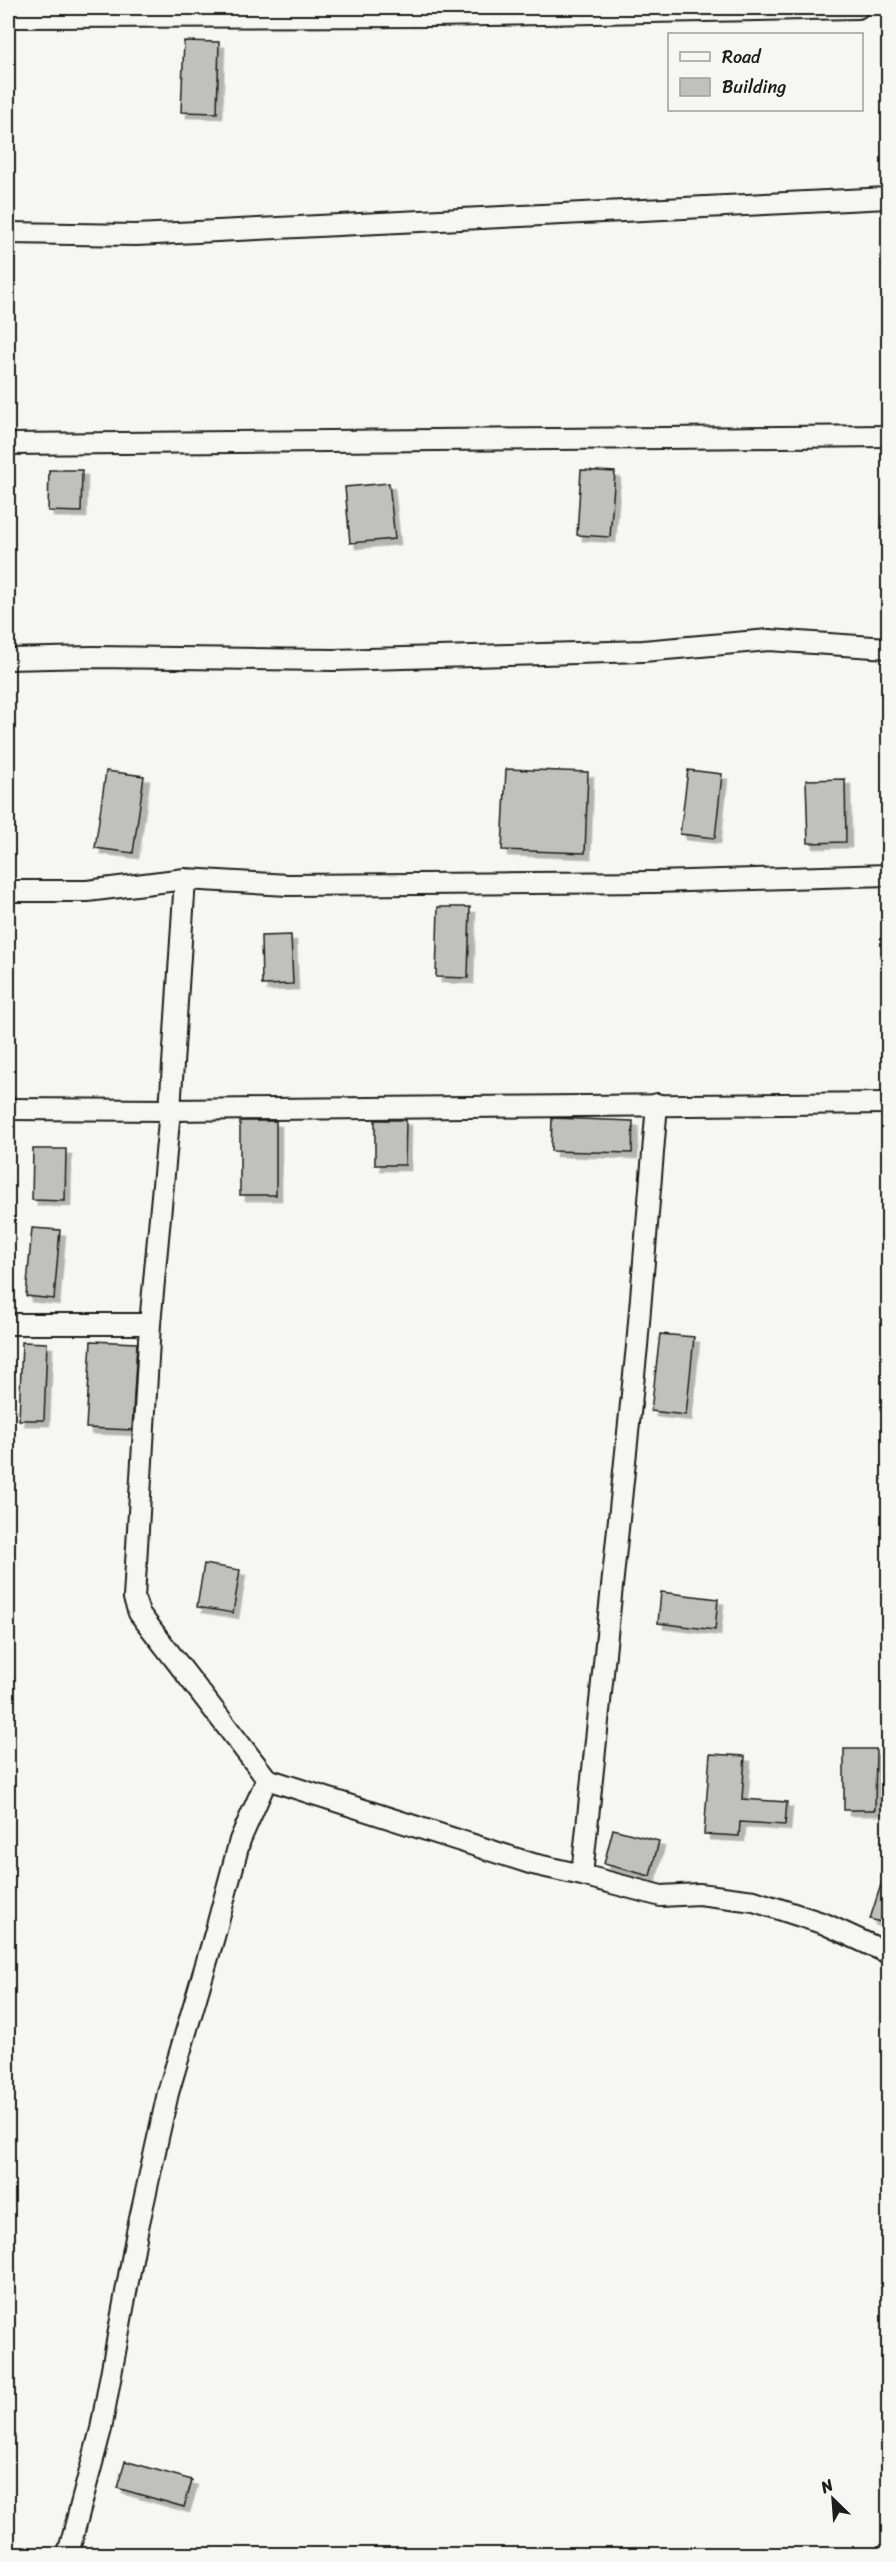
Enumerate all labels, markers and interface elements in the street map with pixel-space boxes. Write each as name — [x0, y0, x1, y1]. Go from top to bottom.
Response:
legend — [668, 33, 863, 111]
text: Road — [722, 41, 762, 73]
text: Building — [722, 71, 786, 103]
north arrow — [803, 2469, 863, 2529]
text: N — [815, 2470, 839, 2502]

